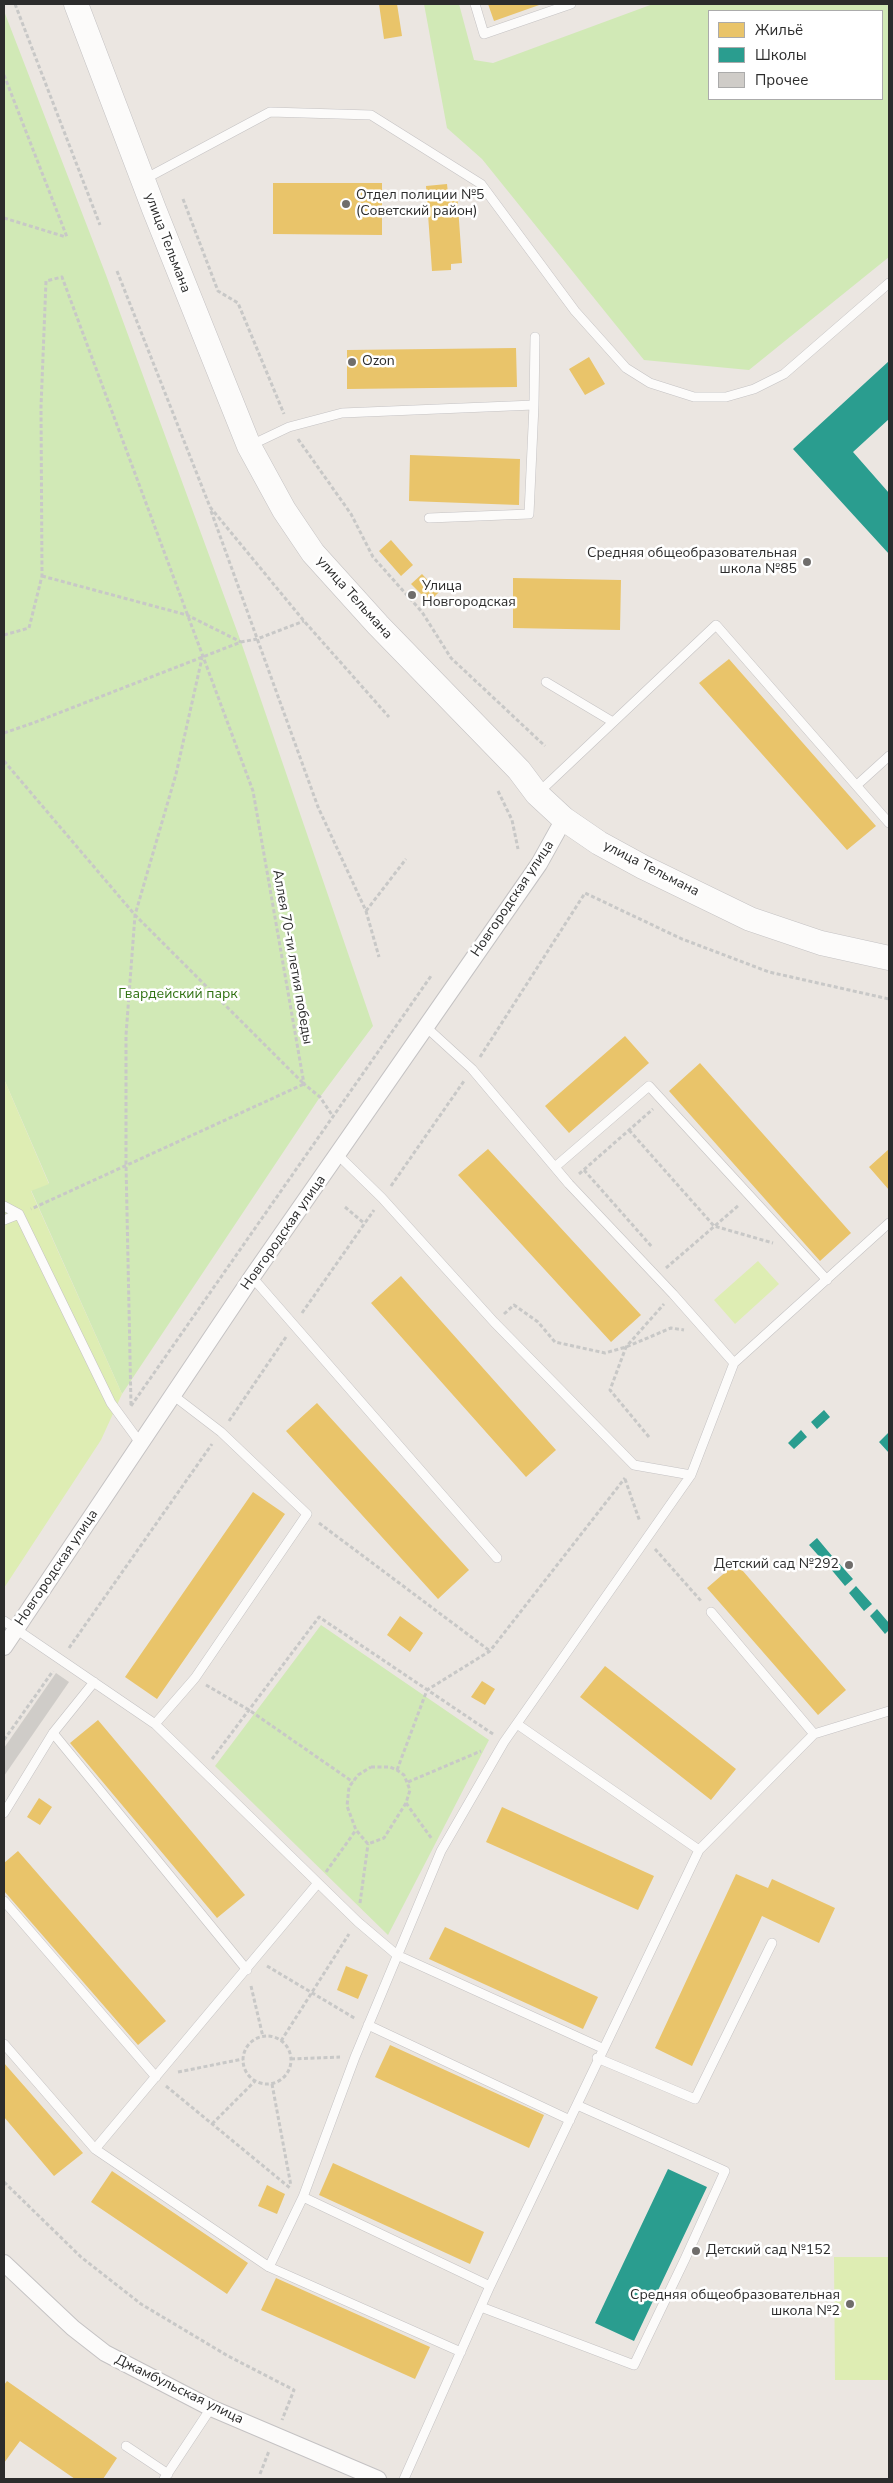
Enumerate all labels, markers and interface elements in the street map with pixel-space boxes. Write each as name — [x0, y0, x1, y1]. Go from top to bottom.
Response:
legend — [708, 10, 883, 100]
text: Жильё — [755, 20, 803, 40]
text: Школы — [755, 45, 807, 65]
text: Прочее — [755, 70, 808, 90]
place label: Отдел полиции №5 (Советский район) — [356, 188, 484, 220]
street label: улица Тельмана — [140, 191, 194, 295]
marker: Отдел полиции №5 (Советский район) — [340, 198, 352, 210]
place label: Ozon — [362, 354, 395, 370]
marker: Ozon — [346, 356, 358, 368]
place label: Средняя общеобразовательная школа №85 — [587, 546, 797, 578]
street label: улица Тельмана — [312, 553, 396, 643]
marker: Средняя общеобразовательная школа №85 — [801, 556, 813, 568]
place label: Улица Новгородская — [422, 579, 516, 612]
marker: Улица Новгородская — [406, 589, 418, 601]
street label: Новгородская улица — [468, 838, 558, 960]
street label: улица Тельмана — [600, 838, 702, 900]
street label: Аллея 70-ти летия победы — [268, 868, 316, 1046]
park label: Гвардейский парк — [118, 987, 238, 1003]
street label: Новгородская улица — [238, 1172, 330, 1294]
street label: Новгородская улица — [12, 1507, 102, 1629]
place label: Детский сад №292 — [714, 1557, 839, 1573]
marker: Детский сад №292 — [843, 1559, 855, 1571]
place label: Детский сад №152 — [706, 2243, 831, 2259]
marker: Детский сад №152 — [690, 2245, 702, 2257]
place label: Средняя общеобразовательная школа №2 — [630, 2288, 840, 2320]
marker: Средняя общеобразовательная школа №2 — [844, 2298, 856, 2310]
street label: Джамбульская улица — [112, 2352, 246, 2428]

